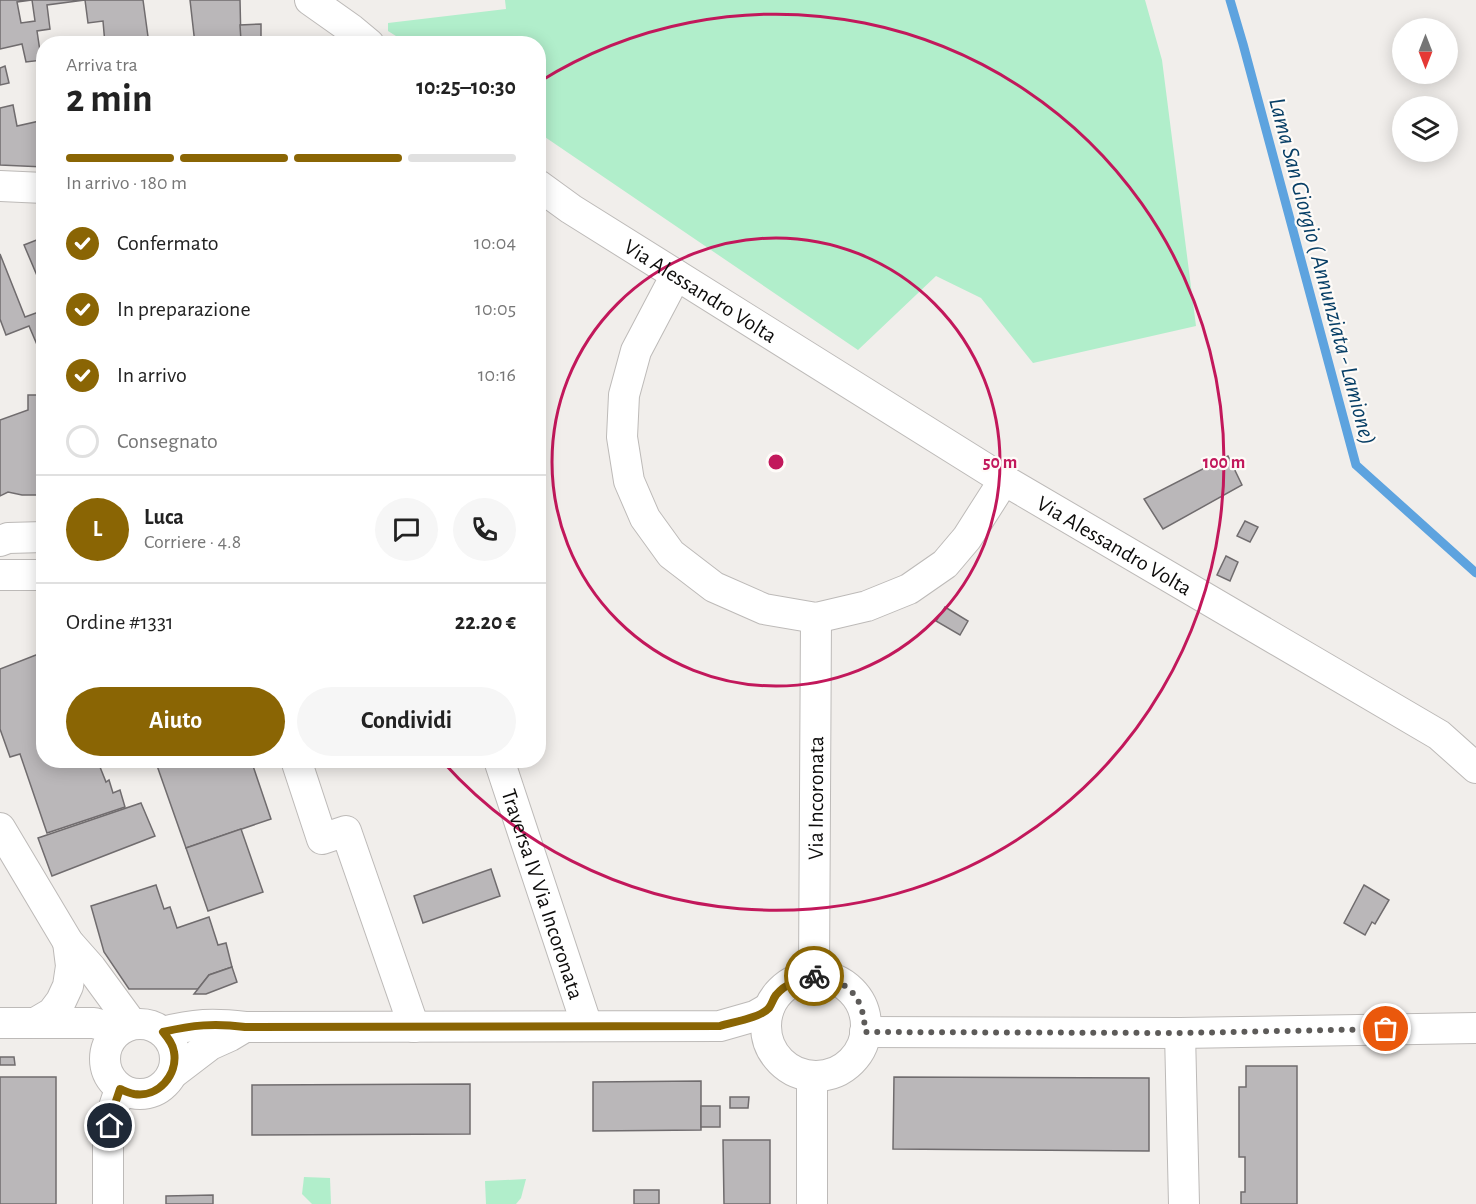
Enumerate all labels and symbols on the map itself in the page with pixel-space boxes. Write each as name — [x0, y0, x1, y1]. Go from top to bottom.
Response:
north arrow — [1392, 18, 1458, 84]
water label: Lama San Giorgio ( Annunziata - Lamione) — [1264, 95, 1380, 447]
street label: Via Alessandro Volta — [620, 235, 780, 347]
centre of rings — [766, 452, 786, 472]
text: 50 m — [983, 454, 1017, 472]
text: 100 m — [1203, 454, 1245, 472]
street label: Via Alessandro Volta — [1033, 492, 1195, 600]
street label: Via Incoronata — [805, 736, 827, 860]
street label: Traversa IV Via Incoronata — [497, 786, 587, 1002]
courier — [784, 946, 844, 1006]
pin — [1360, 1003, 1411, 1054]
pin — [84, 1100, 135, 1151]

